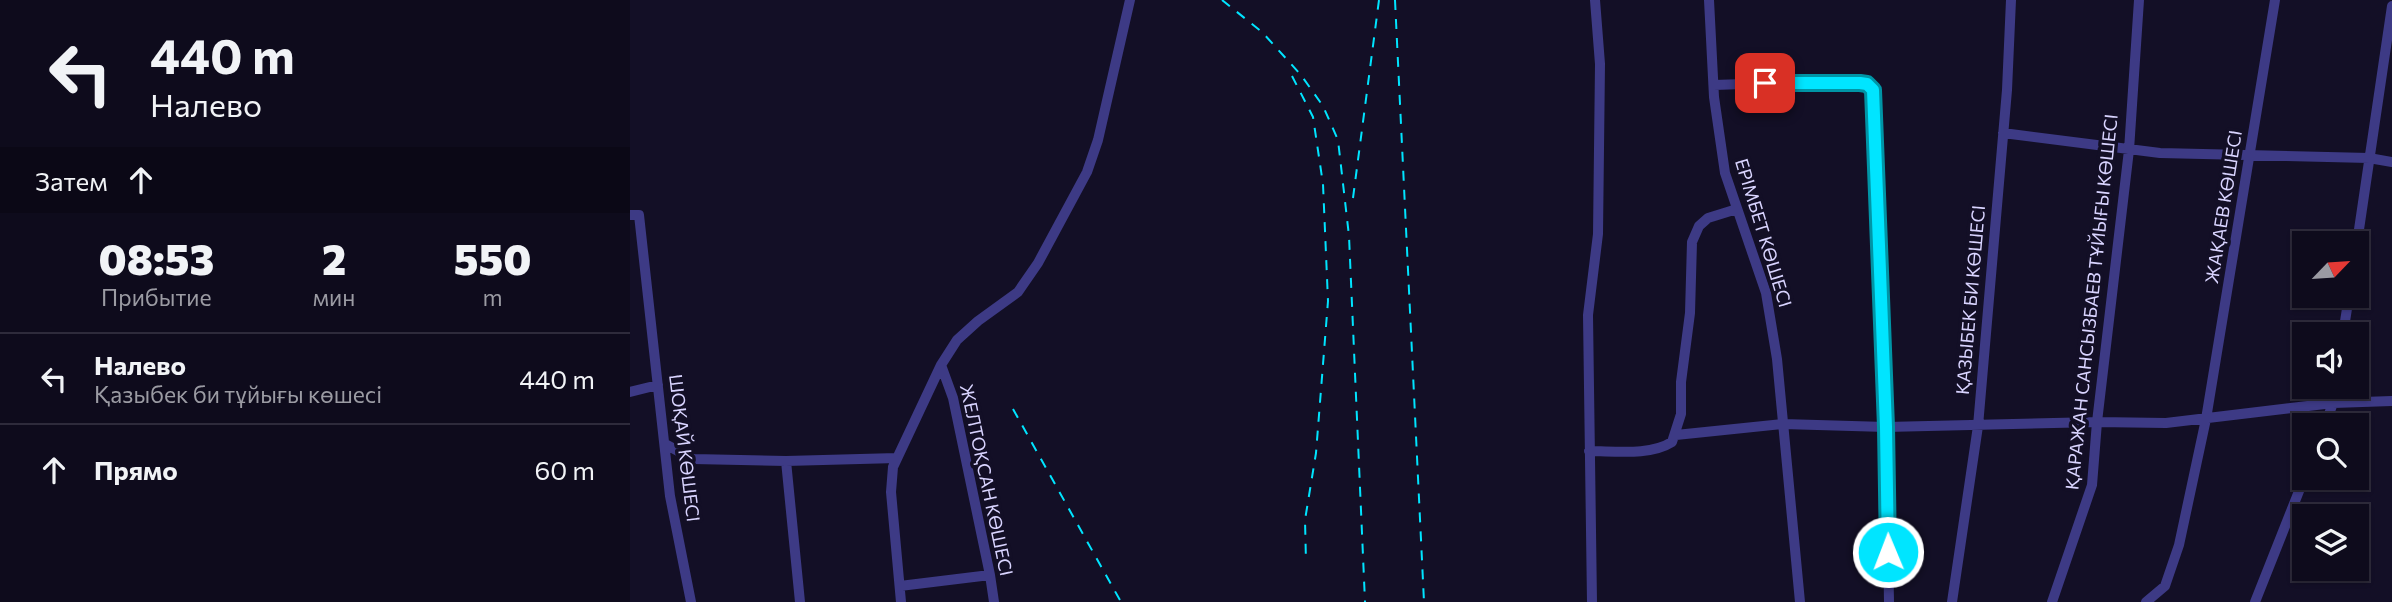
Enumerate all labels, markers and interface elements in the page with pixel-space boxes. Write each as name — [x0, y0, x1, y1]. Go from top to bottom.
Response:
text: 440 m — [150, 24, 295, 84]
icon: left — [35, 28, 126, 119]
pin — [1735, 53, 1795, 113]
icon: arrive — [1746, 64, 1784, 102]
text: Налево — [150, 84, 262, 124]
street label: ҚАРАЖАН САНСЫЗБАЕВ ТҰЙЫҒЫ КӨШЕСІ — [2060, 113, 2122, 491]
street label: ЖАҚАЕВ КӨШЕСІ — [2200, 129, 2246, 285]
street label: ЕРІМБЕТ КӨШЕСІ — [1731, 156, 1797, 310]
icon: ahead — [122, 161, 160, 199]
text: Затем — [35, 165, 108, 196]
street label: ҚАЗЫБЕК БИ КӨШЕСІ — [1951, 204, 1989, 396]
north arrow — [2292, 231, 2370, 308]
map controls — [2292, 231, 2369, 581]
text: 08:53 — [99, 232, 214, 284]
text: 2 — [322, 232, 346, 284]
text: 550 — [454, 232, 531, 284]
text: Прибытие — [101, 283, 212, 311]
text: мин — [313, 283, 355, 311]
text: m — [483, 283, 503, 311]
button: sound — [2292, 322, 2369, 399]
text: Налево — [94, 349, 186, 380]
icon: left — [35, 360, 73, 398]
text: 440 m — [519, 363, 595, 394]
street label: ШОҚАЙ КӨШЕСІ — [665, 373, 705, 523]
text: Қазыбек би тұйығы көшесі — [94, 380, 382, 408]
street label: ЖЕЛТОҚСАН КӨШЕСІ — [956, 382, 1018, 578]
button: search — [2292, 413, 2369, 490]
icon: ahead — [35, 451, 73, 489]
text: Прямо — [94, 454, 178, 485]
text: 60 m — [535, 454, 595, 485]
button: layers — [2292, 504, 2369, 581]
position arrow — [1851, 515, 1925, 589]

